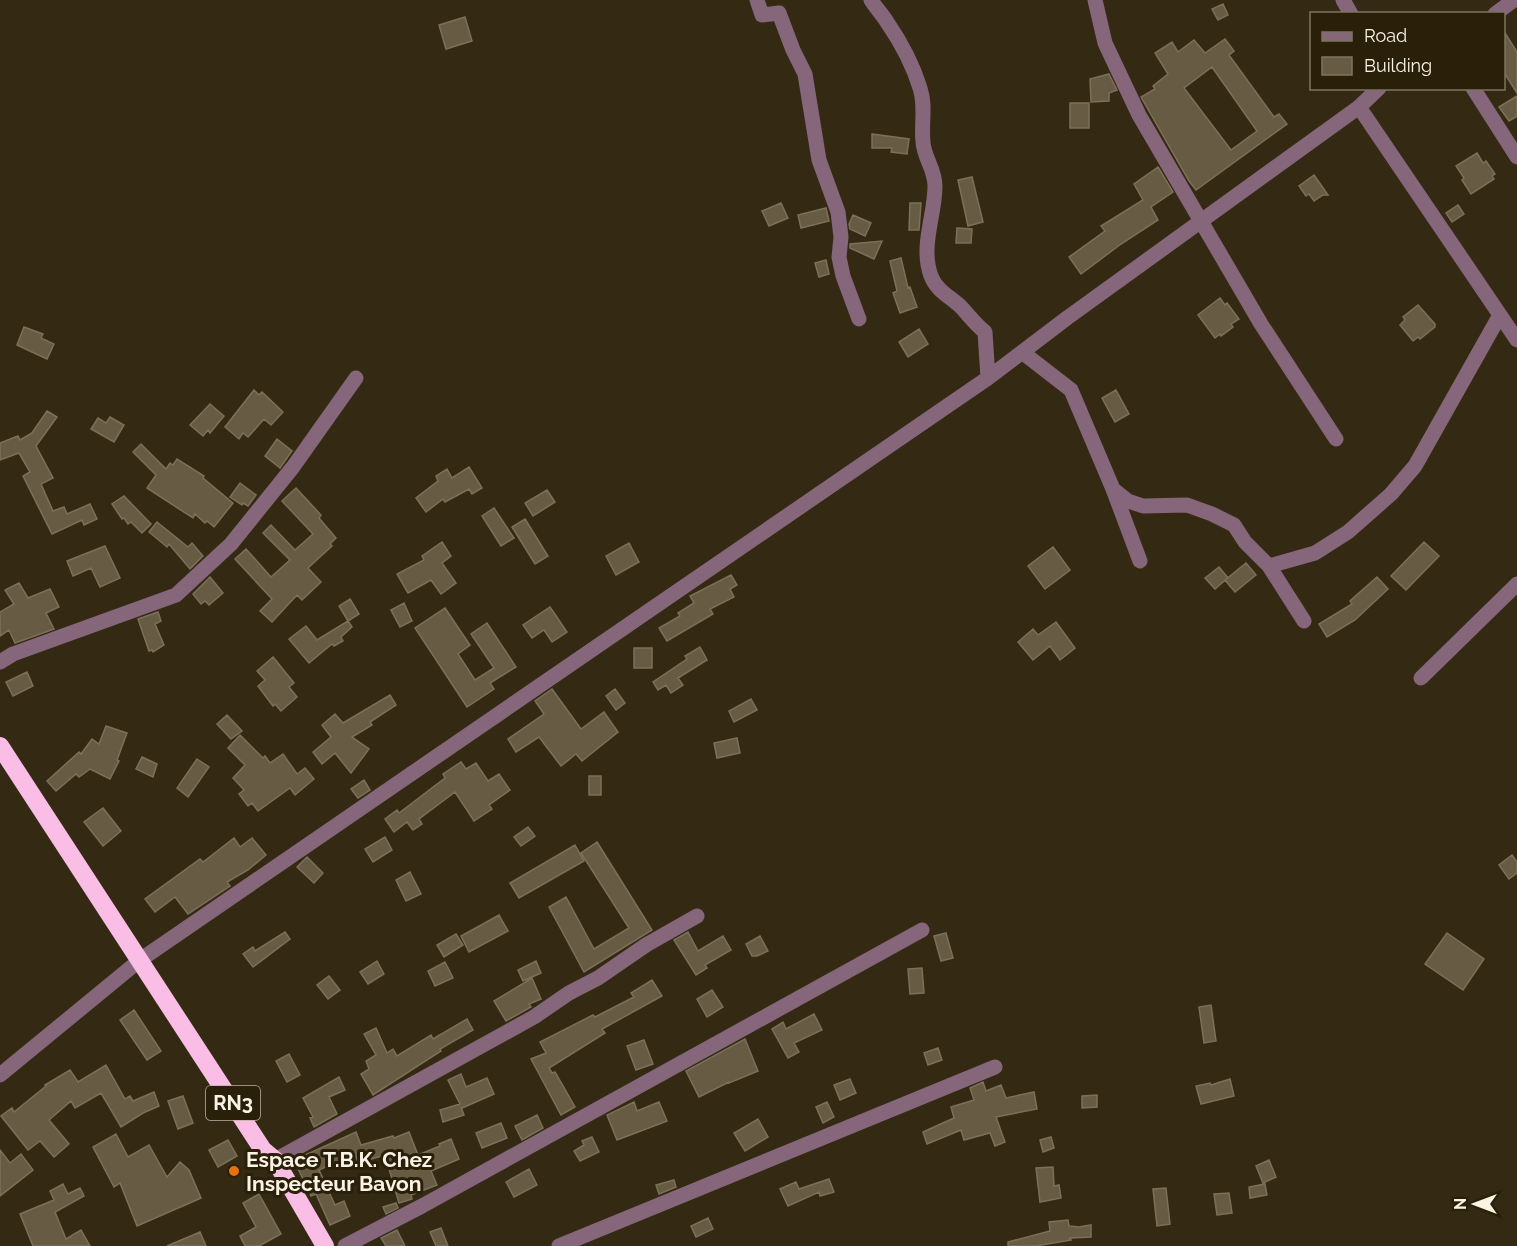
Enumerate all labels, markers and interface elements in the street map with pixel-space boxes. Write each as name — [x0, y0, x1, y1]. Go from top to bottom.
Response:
legend — [1310, 12, 1505, 90]
text: Road — [1364, 25, 1407, 46]
text: Building — [1364, 55, 1432, 76]
road number: RN3 — [206, 1086, 260, 1120]
place label: Espace T.B.K. Chez Inspecteur Bavon — [246, 1147, 432, 1196]
marker: Espace T.B.K. Chez Inspecteur Bavon — [227, 1164, 241, 1178]
north arrow — [1445, 1174, 1505, 1234]
text: N — [1451, 1198, 1470, 1210]

